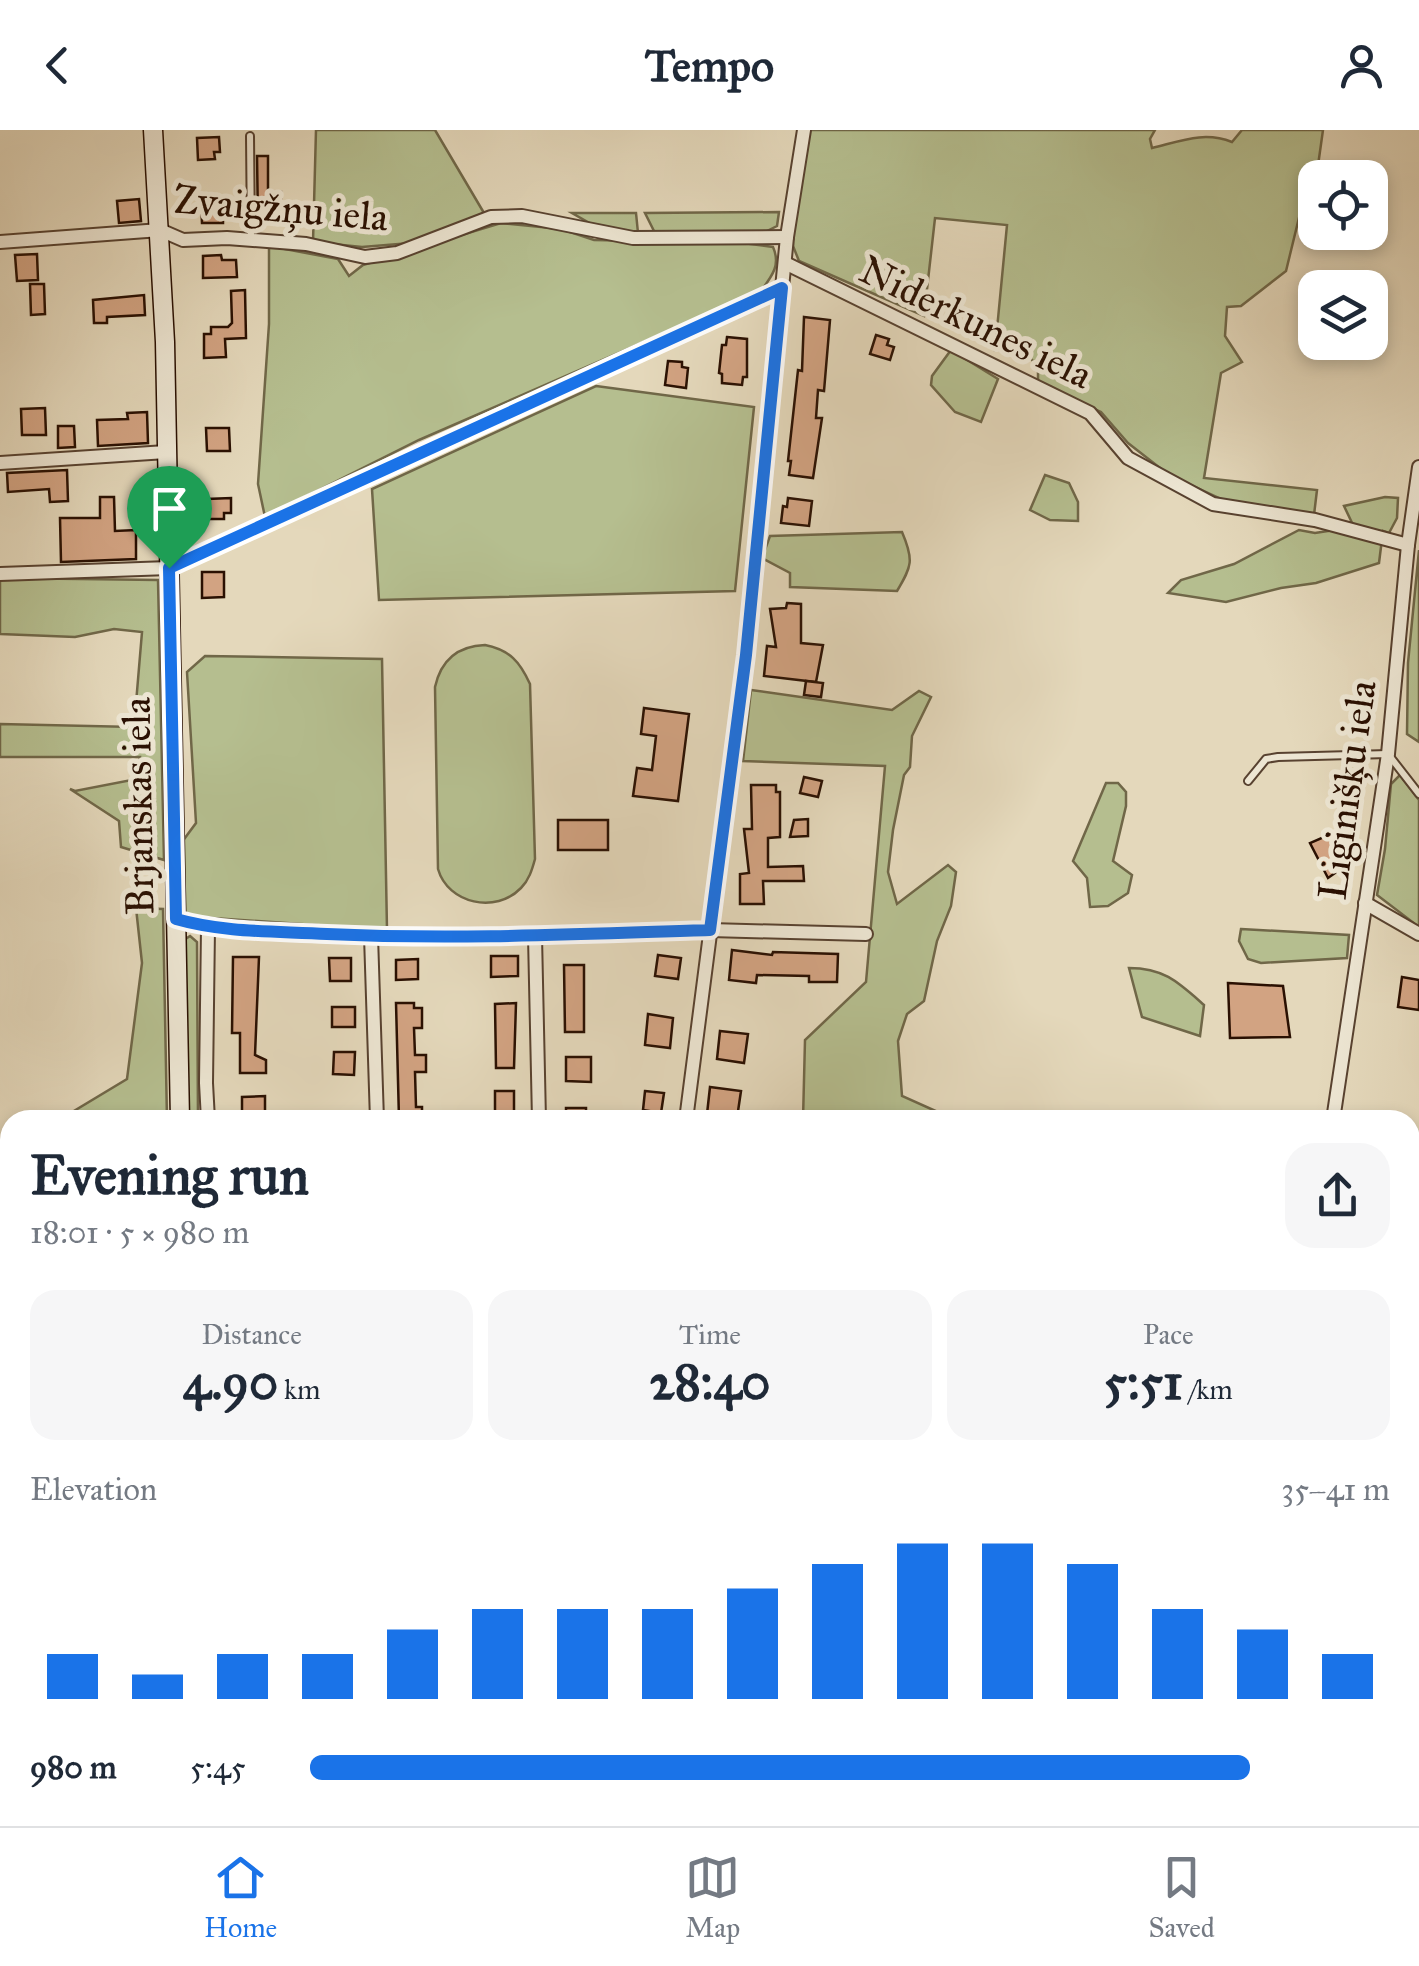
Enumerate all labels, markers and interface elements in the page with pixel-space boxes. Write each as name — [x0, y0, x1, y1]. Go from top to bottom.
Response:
icon: back — [30, 38, 85, 93]
text: Tempo — [645, 38, 774, 93]
icon: person — [1334, 38, 1389, 93]
map controls — [1298, 160, 1388, 360]
button: locate — [1298, 160, 1388, 250]
street label: Zvaigžņu iela — [172, 174, 390, 242]
street label: Niderkunes iela — [852, 245, 1100, 399]
button: layers — [1298, 270, 1388, 360]
pin — [127, 466, 212, 569]
icon: arrive — [142, 481, 197, 536]
street label: Liginišķu iela — [1307, 677, 1387, 903]
street label: Brjanskas iela — [112, 697, 164, 915]
text: Evening run — [30, 1142, 309, 1209]
button: share — [1285, 1143, 1390, 1248]
text: 18:01 · 5 × 980 m — [30, 1213, 249, 1252]
text: Distance — [201, 1317, 302, 1352]
text: Time — [679, 1317, 741, 1352]
text: Pace — [1143, 1317, 1194, 1352]
text: 4.90 — [183, 1352, 278, 1413]
text: 28:40 — [650, 1352, 770, 1413]
text: 5:51 — [1104, 1352, 1183, 1413]
text: km — [278, 1372, 321, 1407]
text: /km — [1183, 1372, 1233, 1407]
text: Elevation — [30, 1470, 157, 1509]
text: 35–41 m — [1281, 1470, 1390, 1509]
text: 980 m — [30, 1748, 117, 1787]
text: 5:45 — [190, 1748, 246, 1787]
tab: Home — [204, 1850, 277, 1945]
tab: Map — [685, 1850, 740, 1945]
tab: Saved — [1148, 1850, 1215, 1945]

